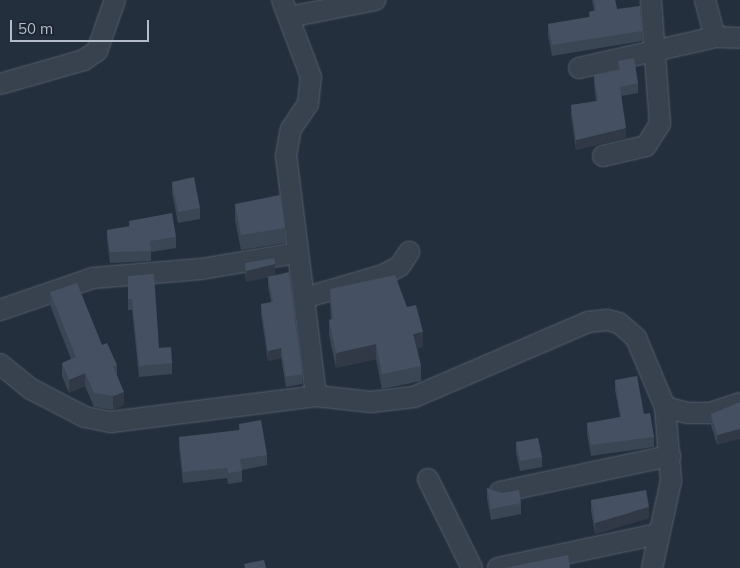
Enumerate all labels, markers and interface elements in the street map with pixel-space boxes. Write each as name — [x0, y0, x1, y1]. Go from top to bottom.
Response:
scale bar — [12, 10, 151, 42]
text: 50 m — [18, 19, 53, 38]

